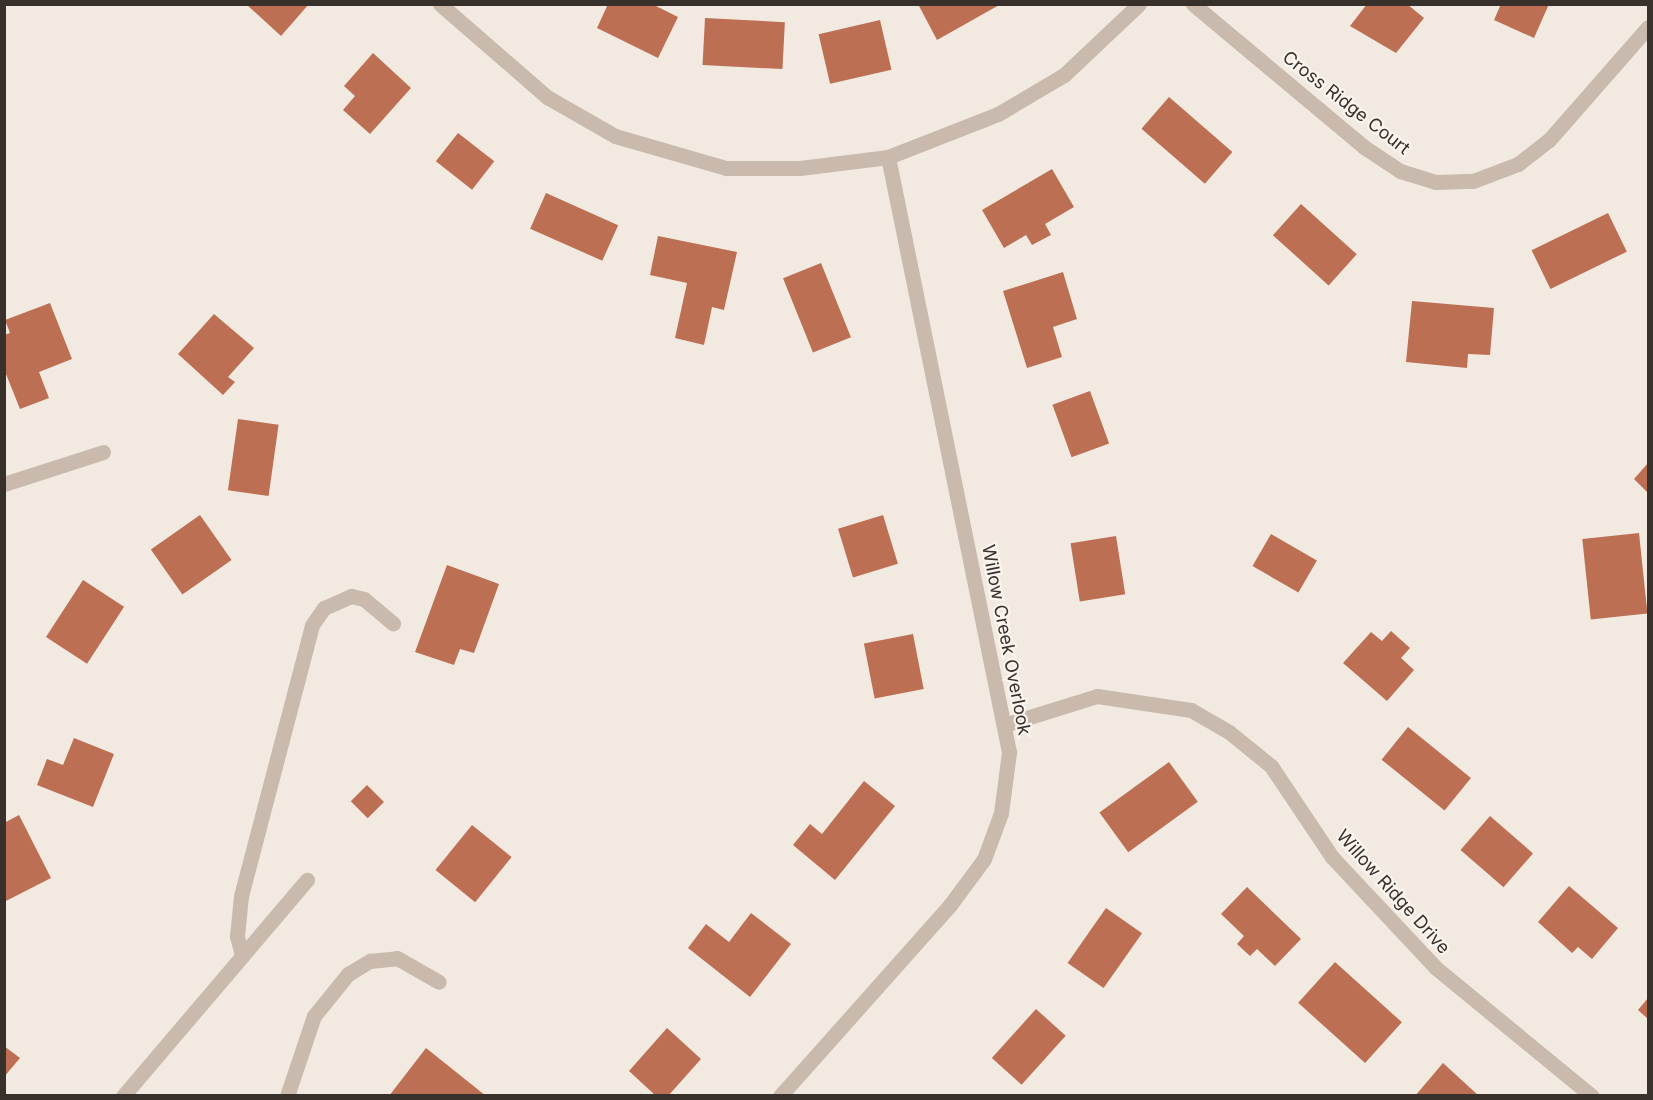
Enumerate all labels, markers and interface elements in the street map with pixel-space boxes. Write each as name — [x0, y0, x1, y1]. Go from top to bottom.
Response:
street label: Cross Ridge Court — [1278, 47, 1414, 159]
street label: Willow Creek Overlook — [977, 543, 1035, 737]
street label: Willow Ridge Drive — [1332, 826, 1454, 958]

